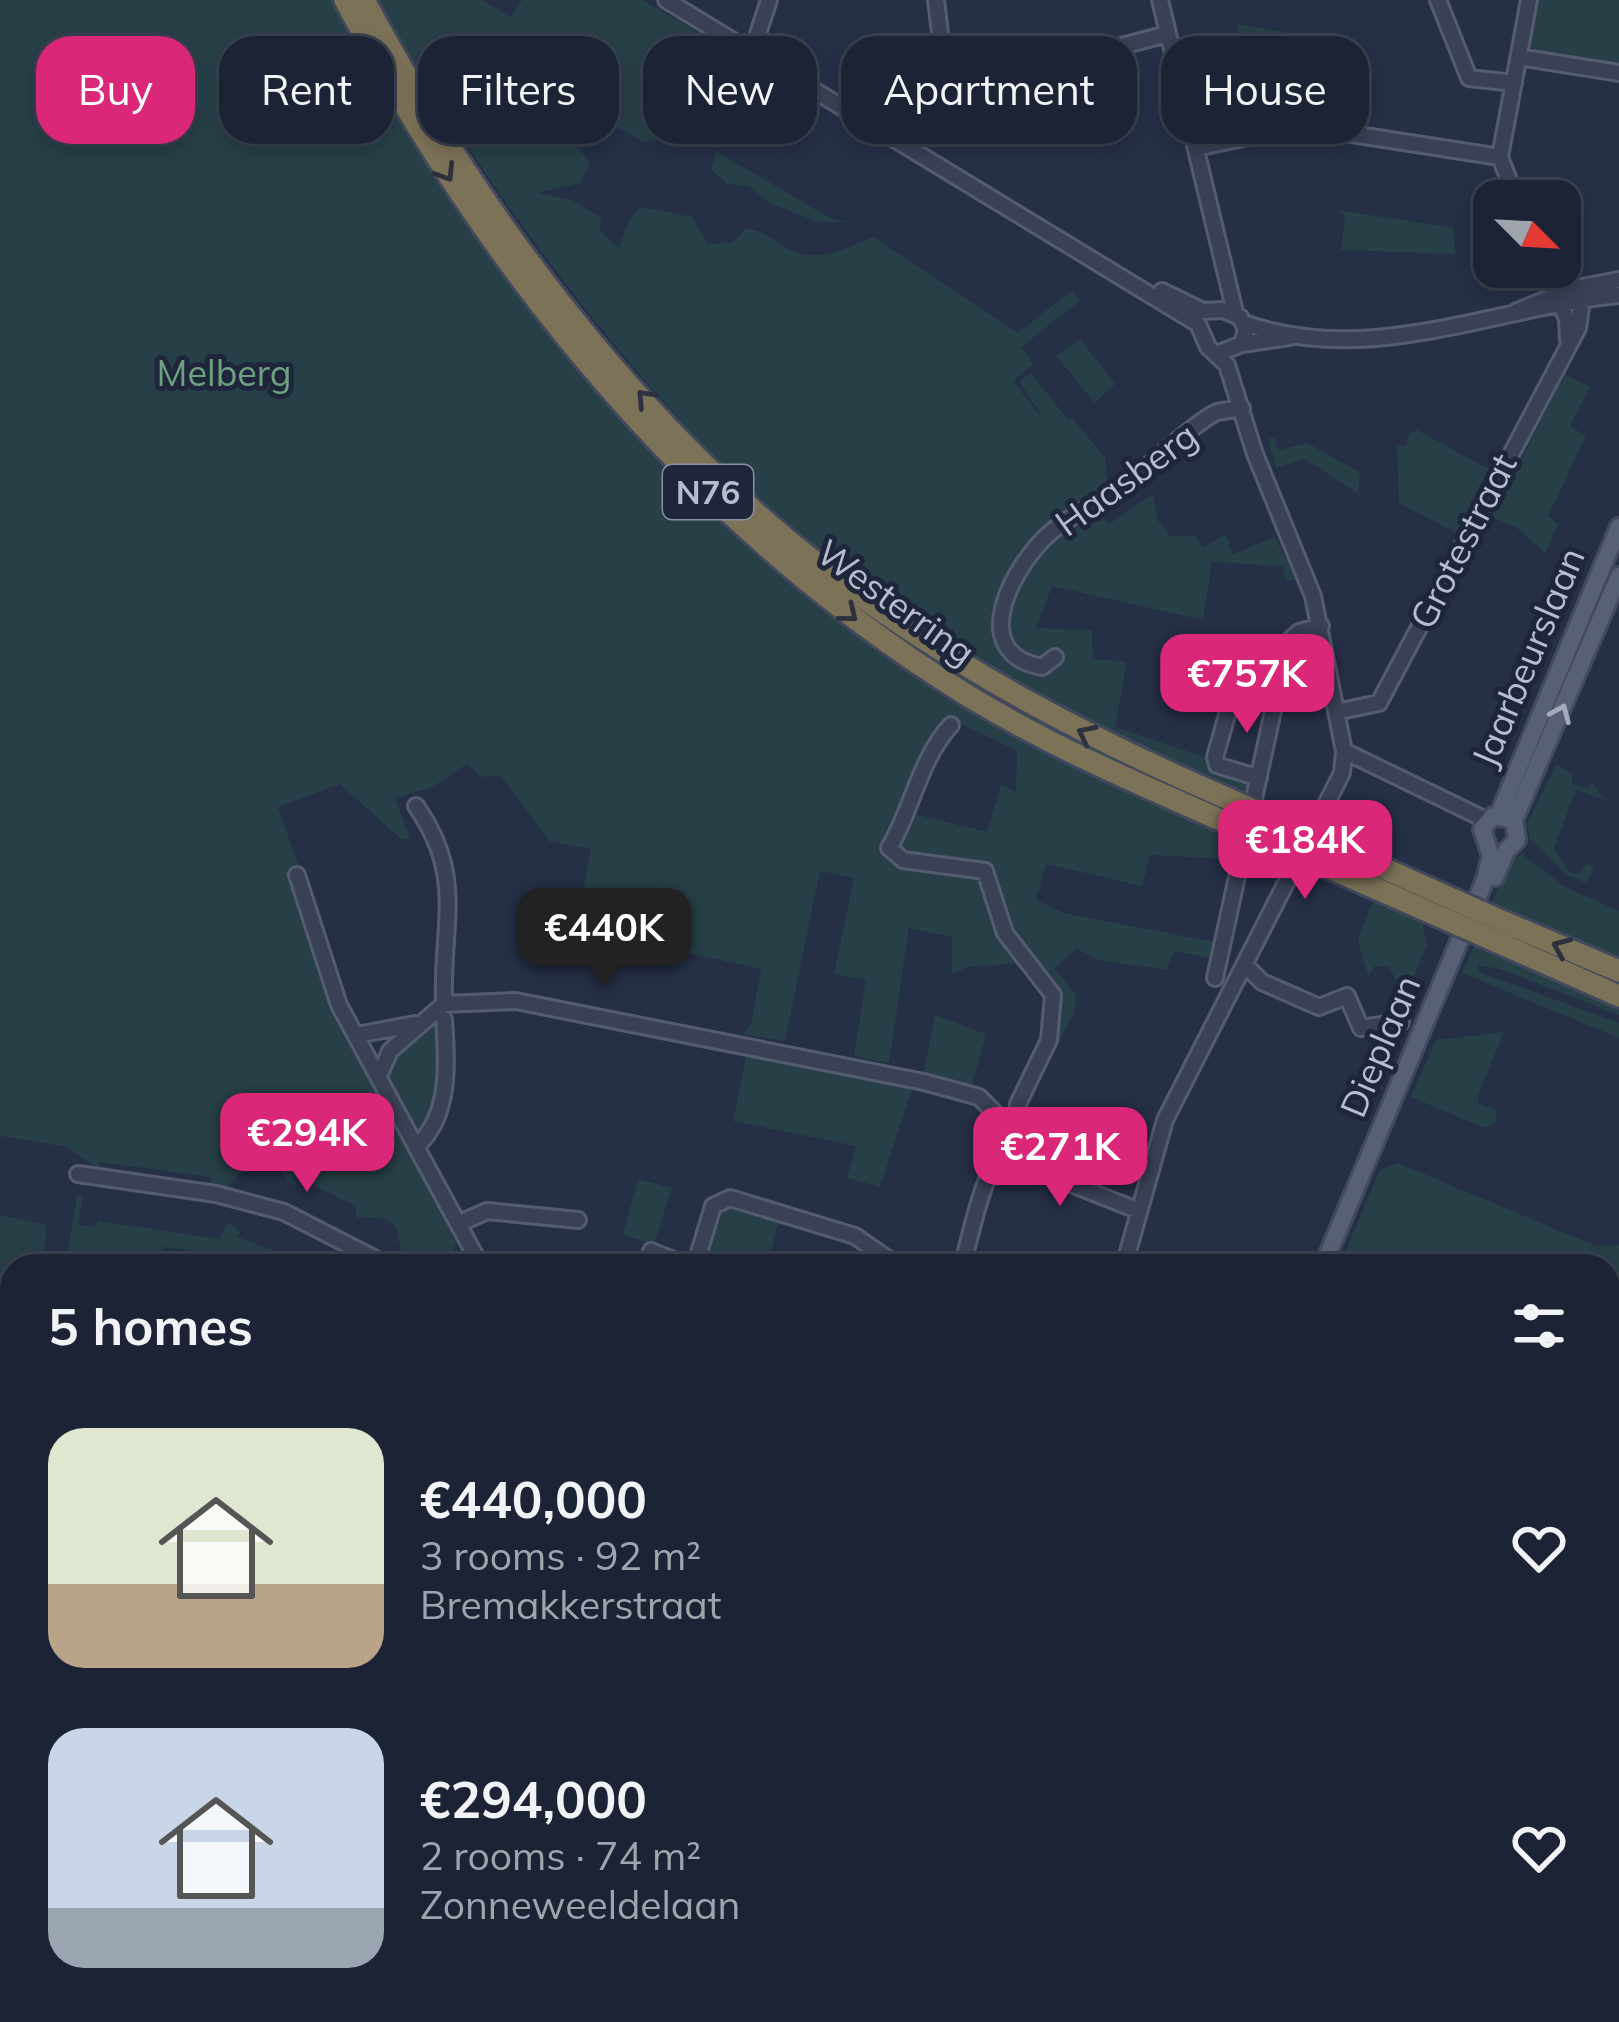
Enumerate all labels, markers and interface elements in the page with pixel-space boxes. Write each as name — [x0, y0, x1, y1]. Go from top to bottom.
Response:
chip: Buy — [36, 36, 195, 144]
chip: Rent — [219, 36, 394, 144]
chip: Filters — [418, 36, 619, 144]
chip: New — [643, 36, 817, 144]
chip: Apartment — [841, 36, 1137, 144]
chip: House — [1161, 36, 1369, 144]
one-way arrow — [432, 160, 454, 182]
north arrow — [1473, 180, 1581, 288]
map controls — [1473, 180, 1581, 288]
park label: Melberg — [157, 350, 291, 395]
one-way arrow — [637, 390, 659, 412]
street label: Haasberg — [1046, 412, 1205, 545]
street label: Grotestraat — [1399, 446, 1526, 636]
road number: N76 — [663, 465, 753, 519]
street label: Westerring — [808, 529, 984, 674]
street label: Jaarbeurslaan — [1461, 540, 1594, 773]
one-way arrow — [836, 600, 858, 621]
pin: €757K — [1163, 634, 1331, 736]
text: €757K — [1187, 648, 1307, 697]
one-way arrow — [1547, 704, 1571, 725]
one-way arrow — [1077, 724, 1098, 748]
pin: €184K — [1221, 800, 1389, 902]
text: €184K — [1245, 814, 1365, 863]
pin: €440K — [520, 888, 688, 990]
text: €440K — [544, 902, 664, 951]
one-way arrow — [1552, 937, 1573, 961]
street label: Dieplaan — [1330, 968, 1429, 1123]
pin: €294K — [223, 1093, 391, 1195]
text: €294K — [247, 1107, 367, 1156]
pin: €271K — [976, 1107, 1144, 1209]
text: €271K — [1000, 1121, 1120, 1170]
icon: filters — [1506, 1293, 1572, 1359]
text: 5 homes — [48, 1294, 253, 1358]
text: €440,000 — [420, 1467, 647, 1531]
icon: home — [144, 1476, 288, 1620]
icon: heart — [1506, 1515, 1572, 1581]
text: 3 rooms · 92 m² — [420, 1531, 701, 1580]
text: Bremakkerstraat — [420, 1580, 721, 1629]
text: €294,000 — [420, 1767, 647, 1831]
icon: home — [144, 1776, 288, 1920]
icon: heart — [1506, 1815, 1572, 1881]
text: 2 rooms · 74 m² — [420, 1831, 701, 1880]
text: Zonneweeldelaan — [420, 1880, 740, 1929]

